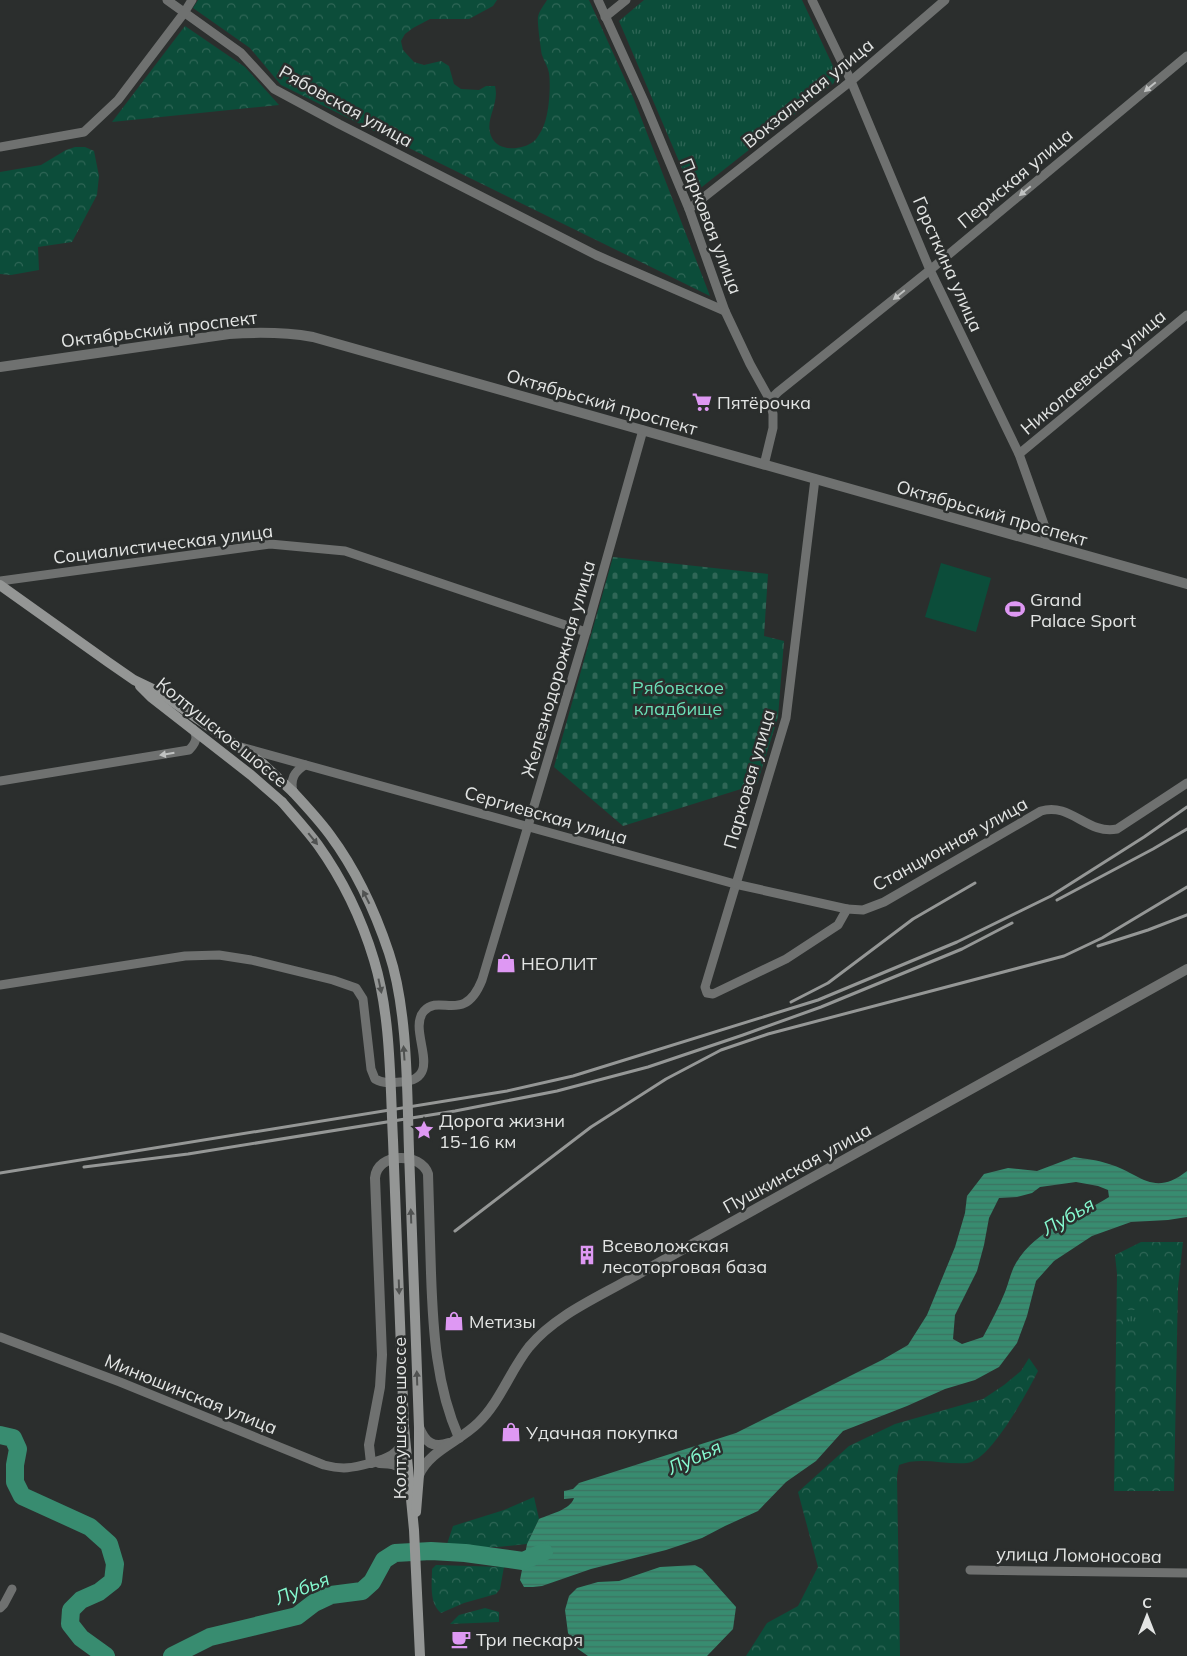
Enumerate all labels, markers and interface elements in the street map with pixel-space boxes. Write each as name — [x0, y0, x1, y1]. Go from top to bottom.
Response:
street label: Вокзальная улица — [738, 33, 878, 153]
street label: Рябовская улица — [275, 60, 417, 152]
one-way arrow — [1143, 82, 1156, 93]
street label: Пермская улица — [953, 123, 1077, 233]
street label: Парковая улица — [674, 155, 748, 297]
one-way arrow — [1019, 185, 1031, 197]
street label: Горсткина улица — [908, 193, 988, 335]
one-way arrow — [893, 289, 906, 300]
street label: Николаевская улица — [1016, 304, 1170, 440]
street label: Октябрьский проспект — [59, 305, 259, 352]
street label: Октябрьский проспект — [504, 364, 701, 441]
supermarket icon: Пятёрочка — [691, 391, 713, 413]
place label: Пятёрочка — [717, 391, 811, 414]
street label: Октябрьский проспект — [894, 475, 1091, 552]
street label: Социалистическая улица — [52, 519, 274, 569]
street label: Железнодорожная улица — [516, 558, 600, 780]
place label: Grand Palace Sport — [1030, 588, 1136, 632]
sports icon: Grand Palace Sport — [1004, 598, 1026, 620]
street label: Колтушское шоссе — [152, 672, 292, 792]
park label: Рябовское кладбище — [632, 676, 724, 720]
street label: Парковая улица — [718, 707, 780, 851]
one-way arrow — [159, 750, 175, 758]
street label: Сергиевская улица — [462, 781, 630, 849]
street label: Станционная улица — [868, 792, 1032, 896]
one-way arrow — [307, 833, 319, 845]
one-way arrow — [362, 890, 370, 904]
shop icon: НЕОЛИТ — [495, 952, 517, 974]
place label: НЕОЛИТ — [521, 952, 597, 975]
one-way arrow — [376, 978, 384, 993]
one-way arrow — [400, 1045, 408, 1061]
place label: Дорога жизни 15-16 км — [439, 1109, 565, 1153]
street label: Пушкинская улица — [719, 1118, 875, 1218]
place icon: Дорога жизни 15-16 км — [413, 1119, 435, 1141]
water label: Лубья — [1037, 1191, 1099, 1241]
one-way arrow — [407, 1208, 415, 1224]
place label: Всеволожская лесоторговая база — [602, 1234, 767, 1278]
building icon: Всеволожская лесоторговая база — [576, 1244, 598, 1266]
one-way arrow — [395, 1280, 403, 1296]
shop icon: Метизы — [443, 1310, 465, 1332]
place label: Метизы — [469, 1310, 536, 1333]
street label: Колтушское шоссе — [388, 1337, 411, 1499]
street label: Минюшинская улица — [101, 1349, 281, 1439]
one-way arrow — [413, 1370, 421, 1386]
shop icon: Удачная покупка — [500, 1421, 522, 1443]
place label: Удачная покупка — [525, 1421, 678, 1444]
water label: Лубья — [662, 1434, 725, 1480]
street label: улица Ломоносова — [996, 1542, 1162, 1568]
water label: Лубья — [270, 1566, 333, 1610]
north arrow — [1122, 1591, 1172, 1641]
text: С — [1142, 1594, 1152, 1612]
cafe icon: Три пескаря — [450, 1628, 472, 1650]
place label: Три пескаря — [476, 1628, 583, 1651]

